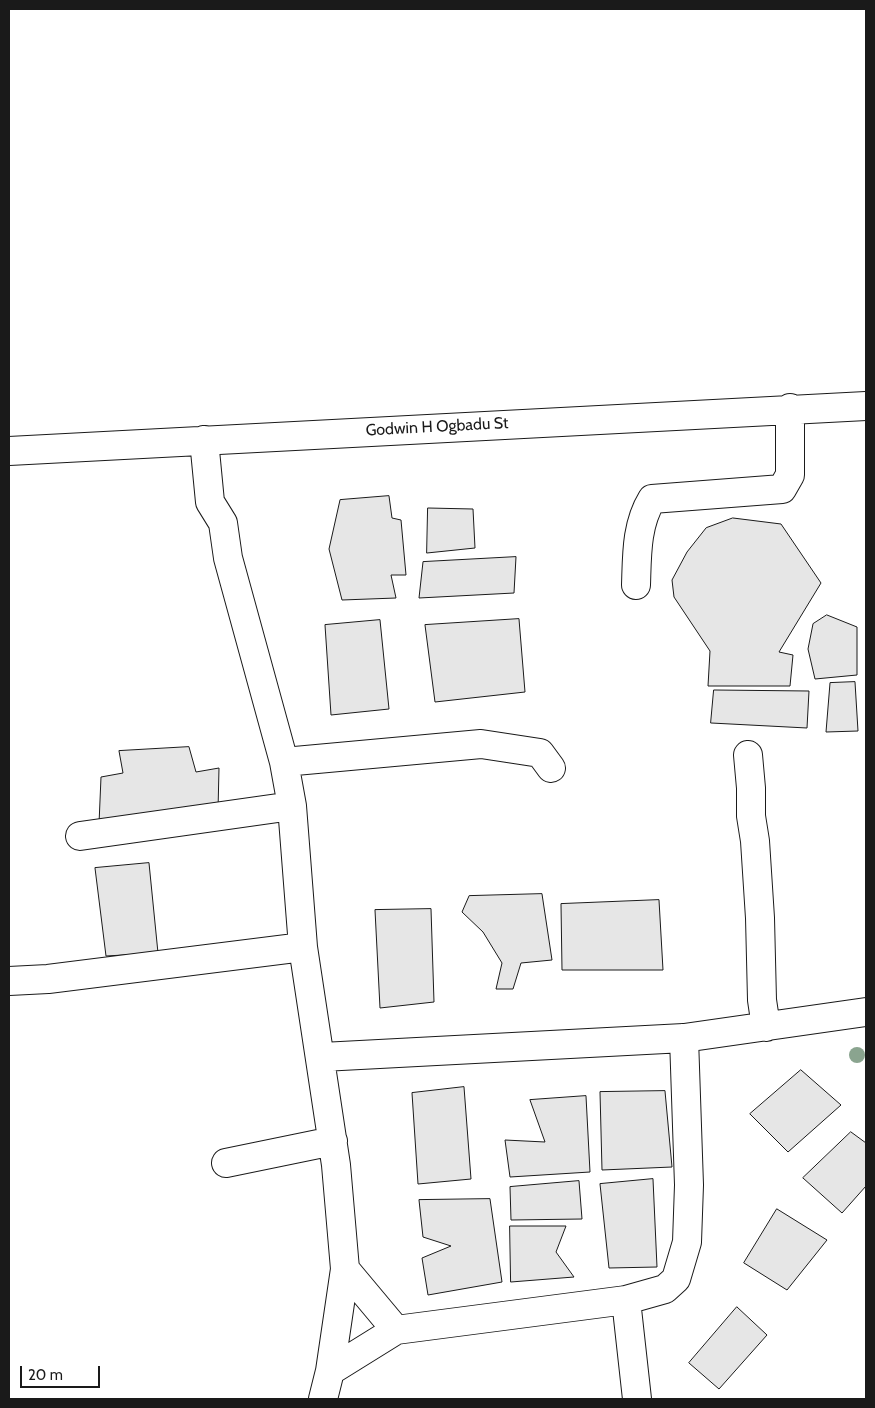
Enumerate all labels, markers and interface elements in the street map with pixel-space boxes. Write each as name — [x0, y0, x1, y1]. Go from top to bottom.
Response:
street label: Godwin H Ogbadu St — [365, 414, 509, 440]
scale bar — [22, 1356, 102, 1388]
text: 20 m — [28, 1366, 63, 1384]

